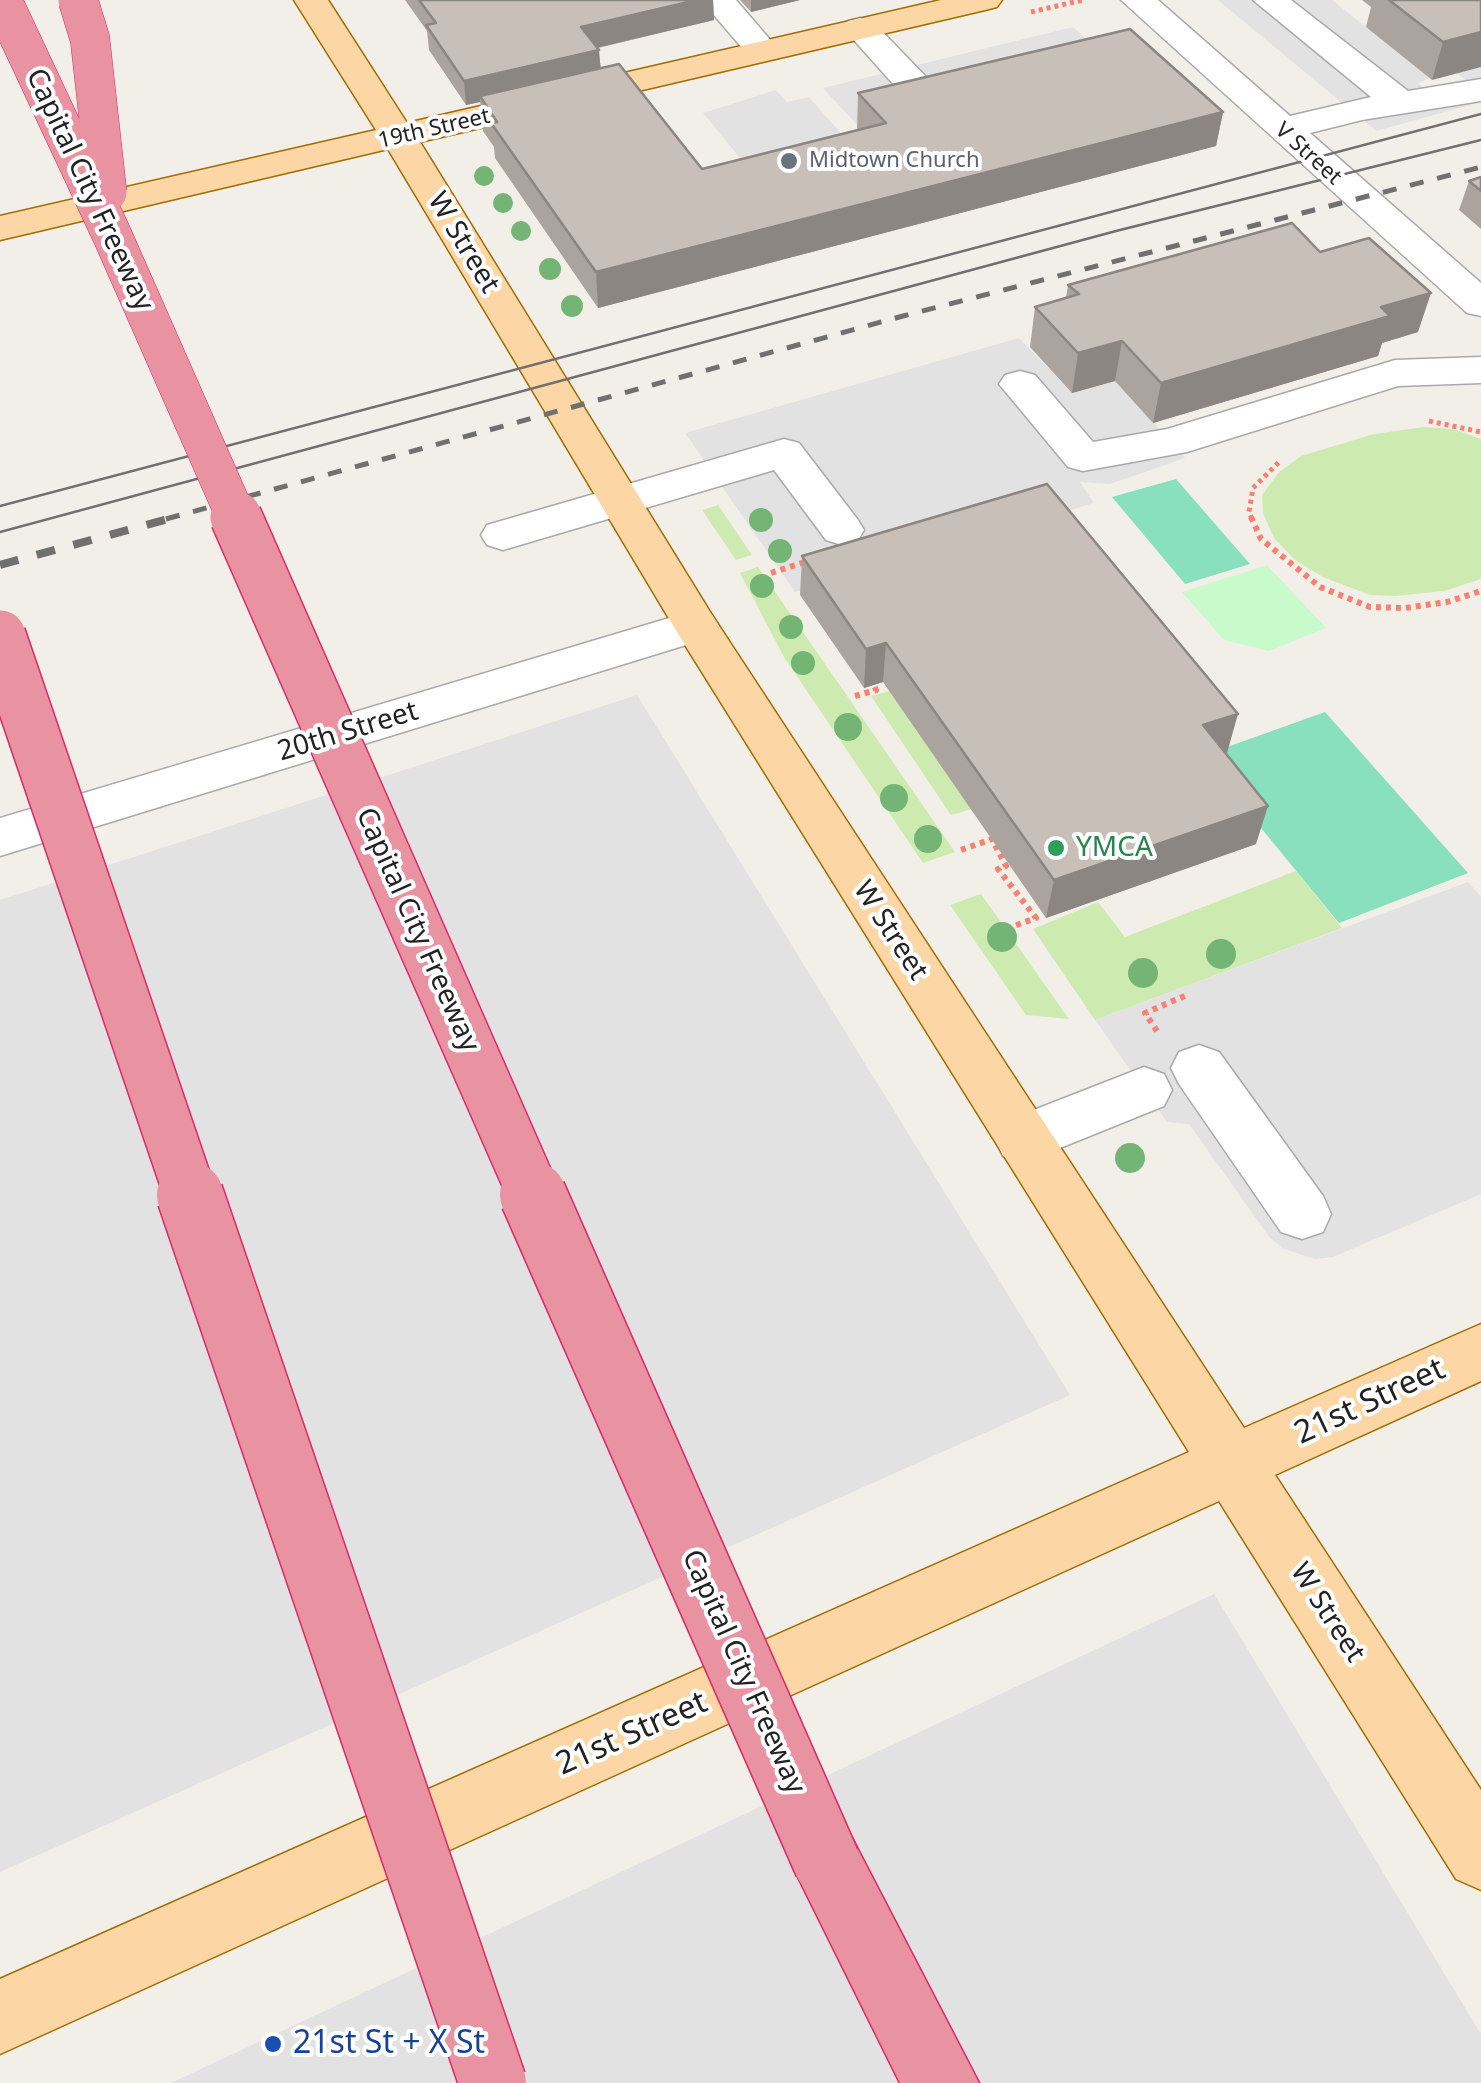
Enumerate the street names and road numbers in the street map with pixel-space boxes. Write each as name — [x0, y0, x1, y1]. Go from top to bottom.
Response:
street label: Capital City Freeway — [18, 64, 160, 316]
street label: 19th Street — [376, 103, 492, 155]
street label: V Street — [1269, 117, 1347, 191]
street label: W Street — [420, 187, 506, 299]
street label: 20th Street — [274, 695, 422, 769]
street label: Capital City Freeway — [348, 803, 486, 1057]
street label: W Street — [846, 875, 934, 987]
street label: 21st Street — [1289, 1351, 1451, 1453]
street label: Capital City Freeway — [674, 1545, 812, 1799]
street label: W Street — [1283, 1557, 1371, 1669]
street label: 21st Street — [551, 1684, 713, 1784]

